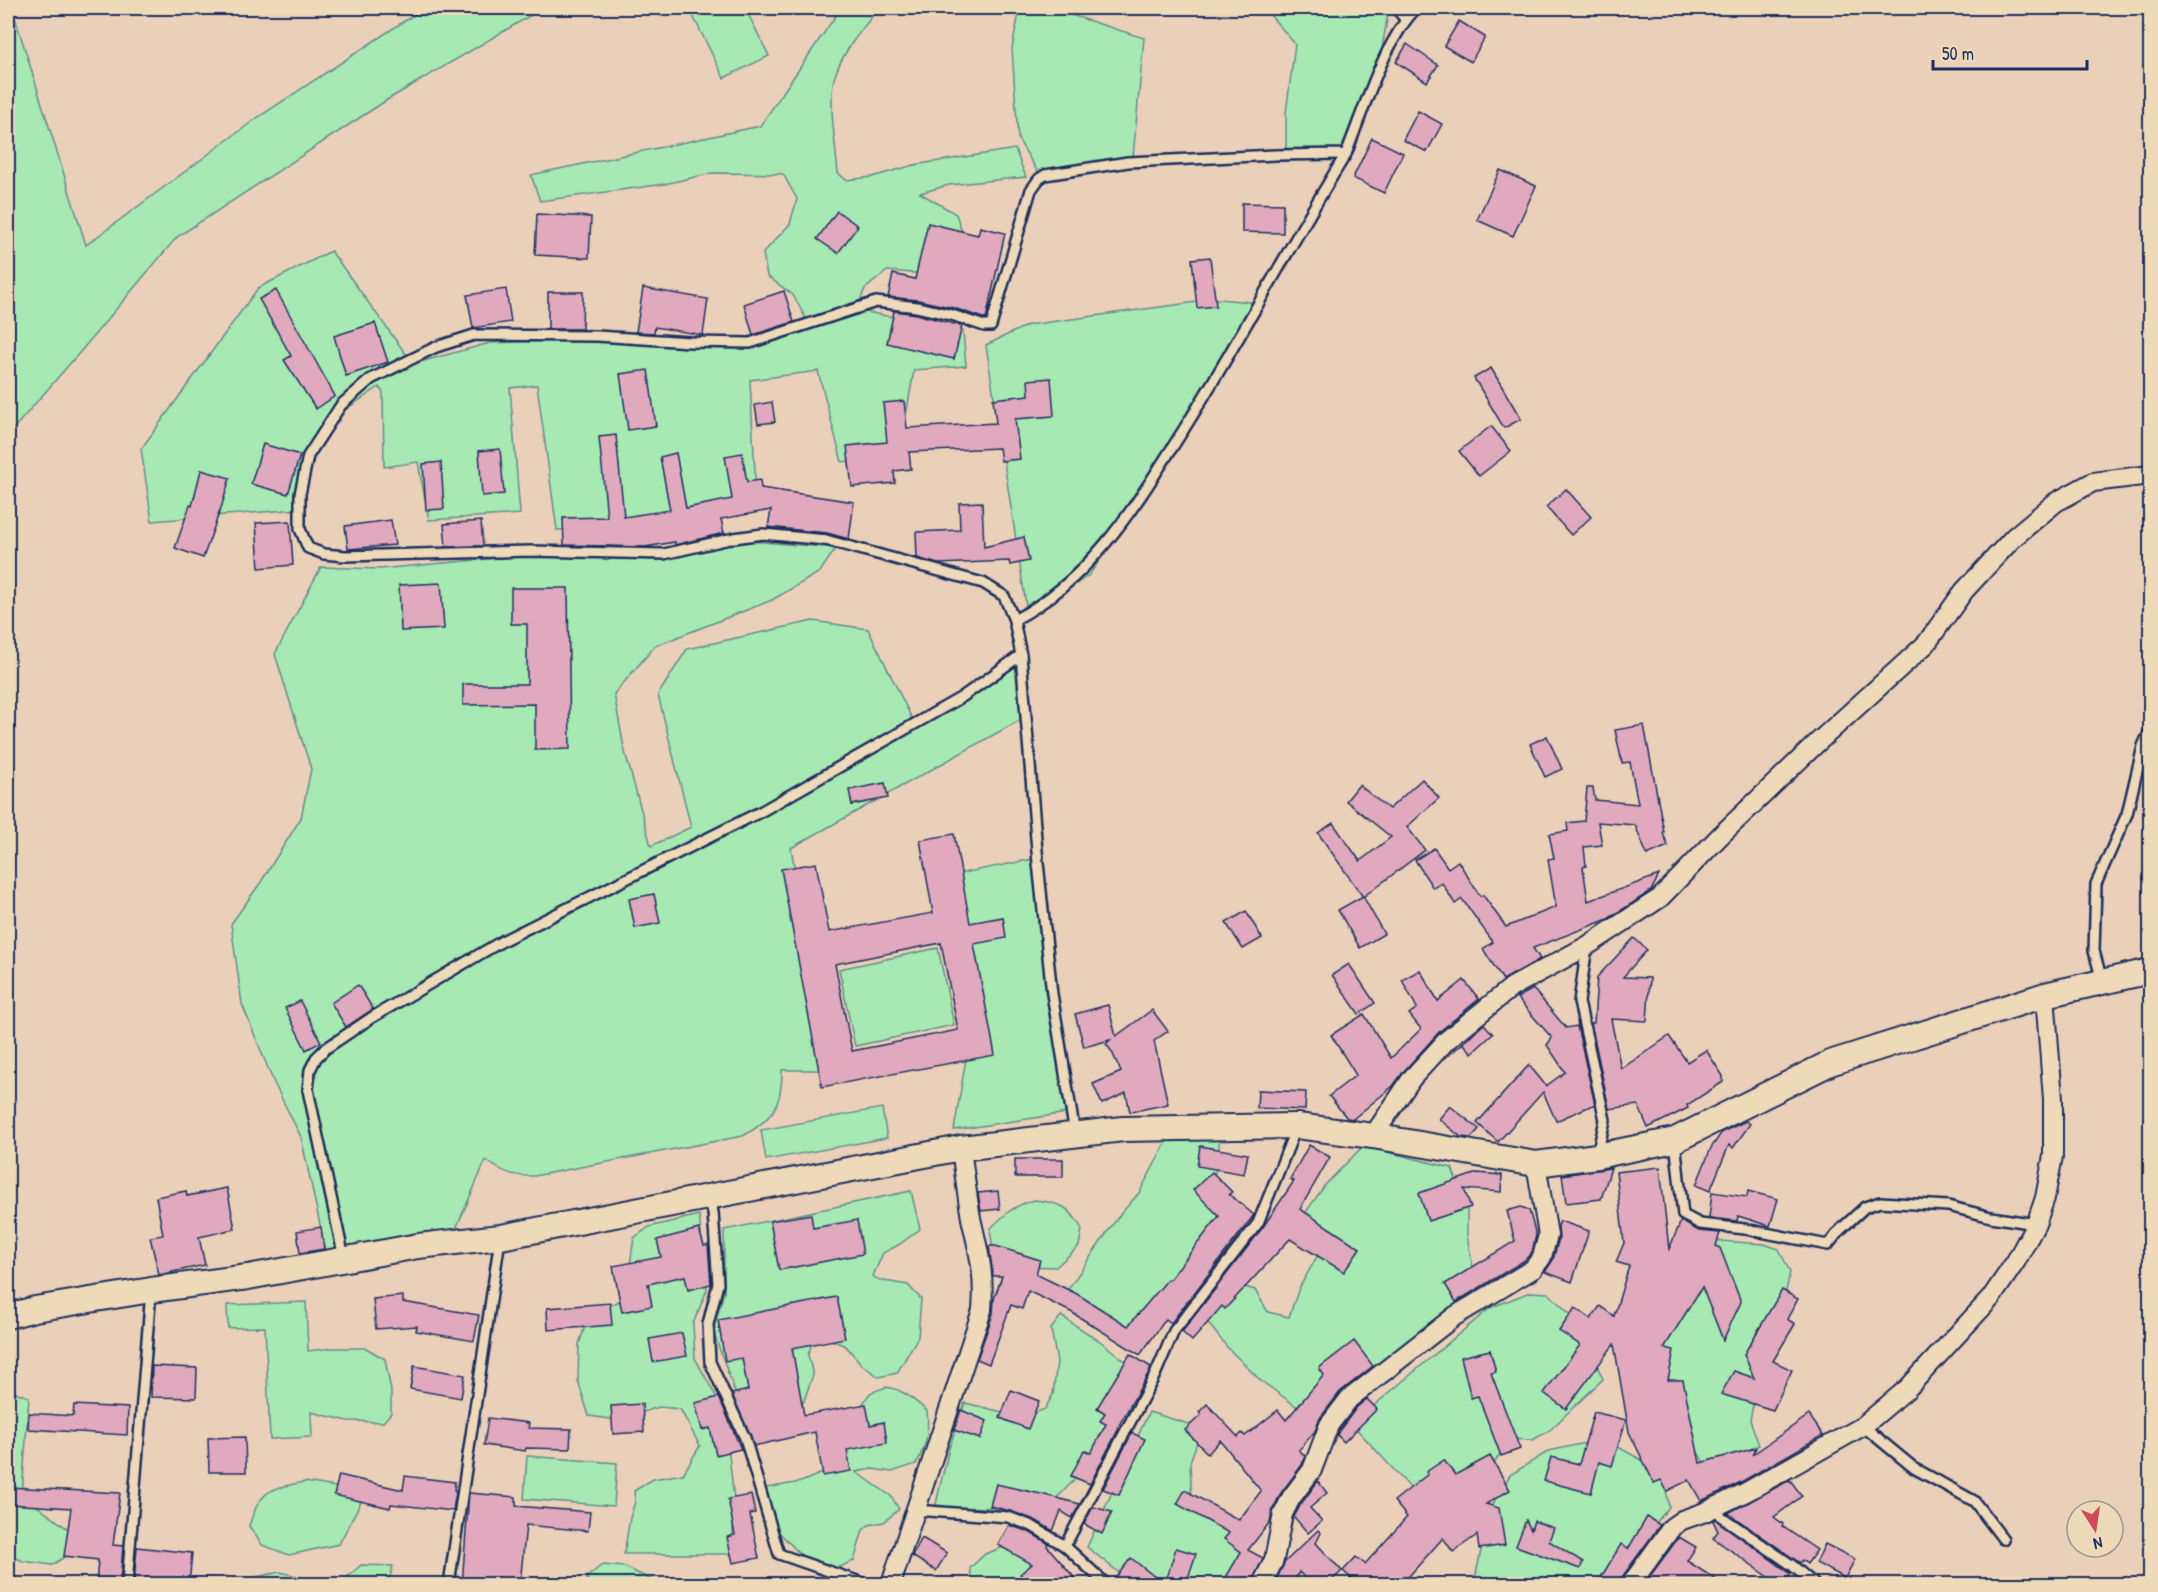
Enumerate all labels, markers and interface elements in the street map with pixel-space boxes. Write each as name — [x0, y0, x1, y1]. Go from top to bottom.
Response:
scale bar — [1933, 33, 2088, 71]
text: 50 m — [1942, 41, 1974, 66]
north arrow — [2065, 1499, 2125, 1559]
text: N — [2091, 1532, 2105, 1555]

